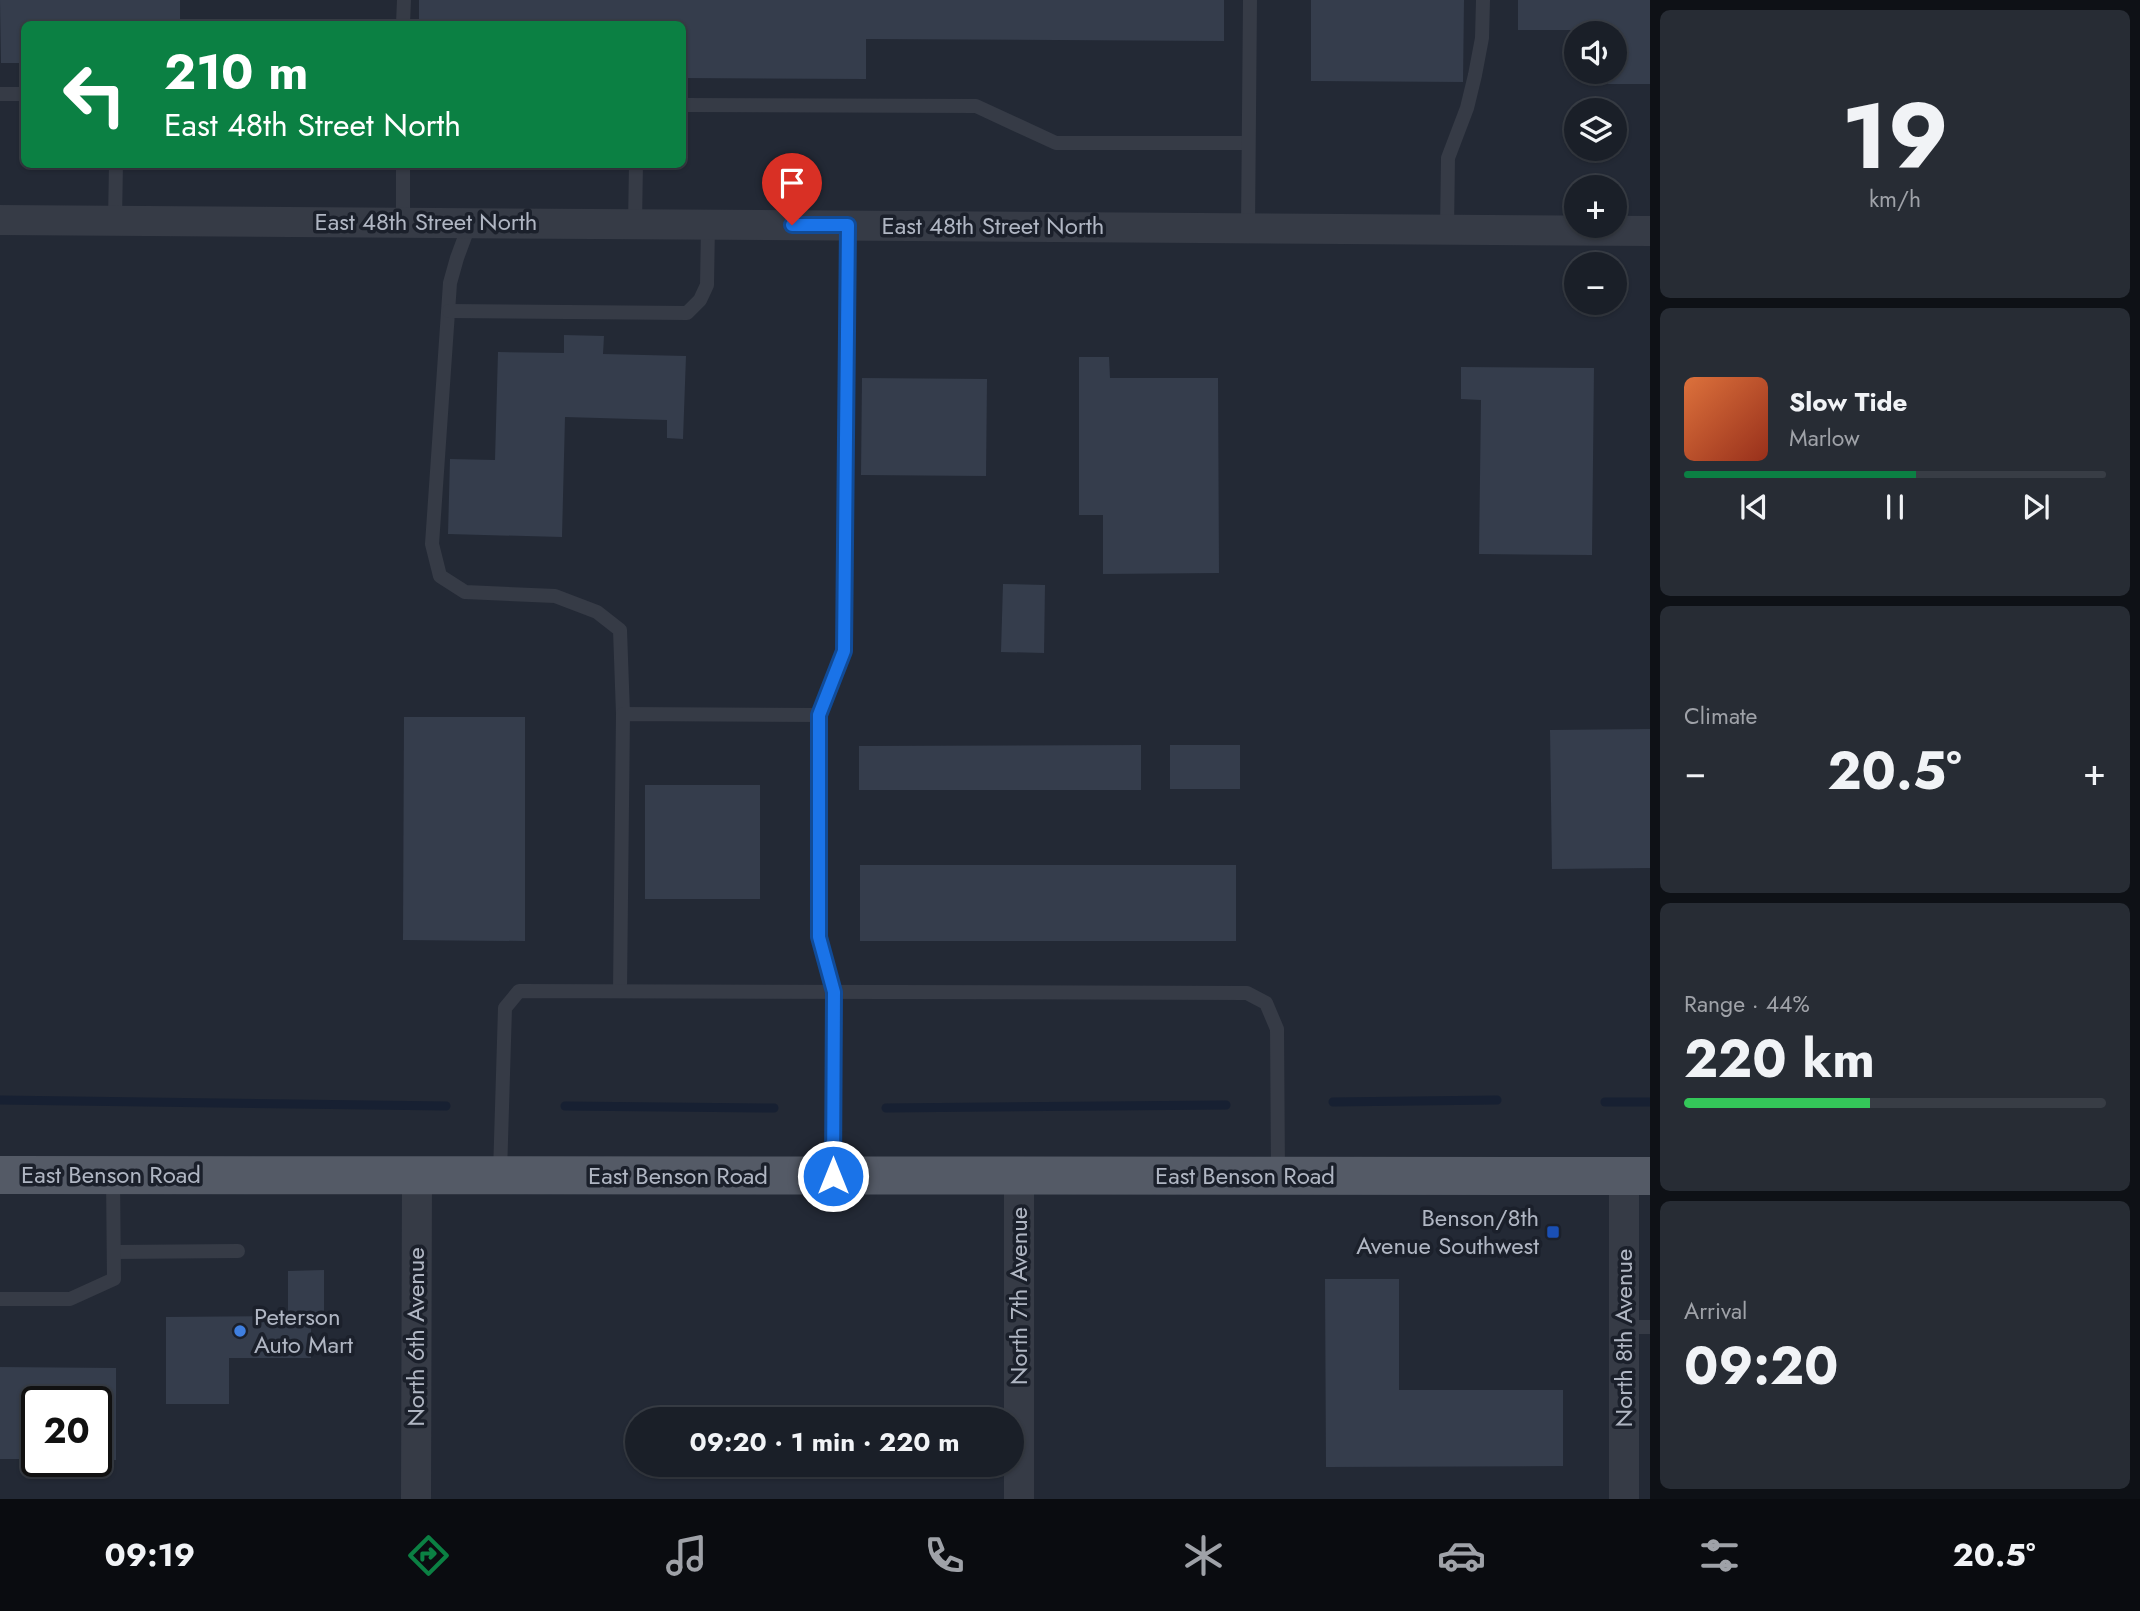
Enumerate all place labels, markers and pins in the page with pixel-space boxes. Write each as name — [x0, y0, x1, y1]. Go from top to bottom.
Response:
pin — [762, 153, 822, 225]
place label: Benson/8th Avenue Southwest — [1356, 1200, 1539, 1263]
marker: Benson/8th Avenue Southwest — [1545, 1224, 1561, 1240]
place label: Peterson Auto Mart — [254, 1299, 353, 1362]
marker: Peterson Auto Mart — [232, 1323, 248, 1339]

